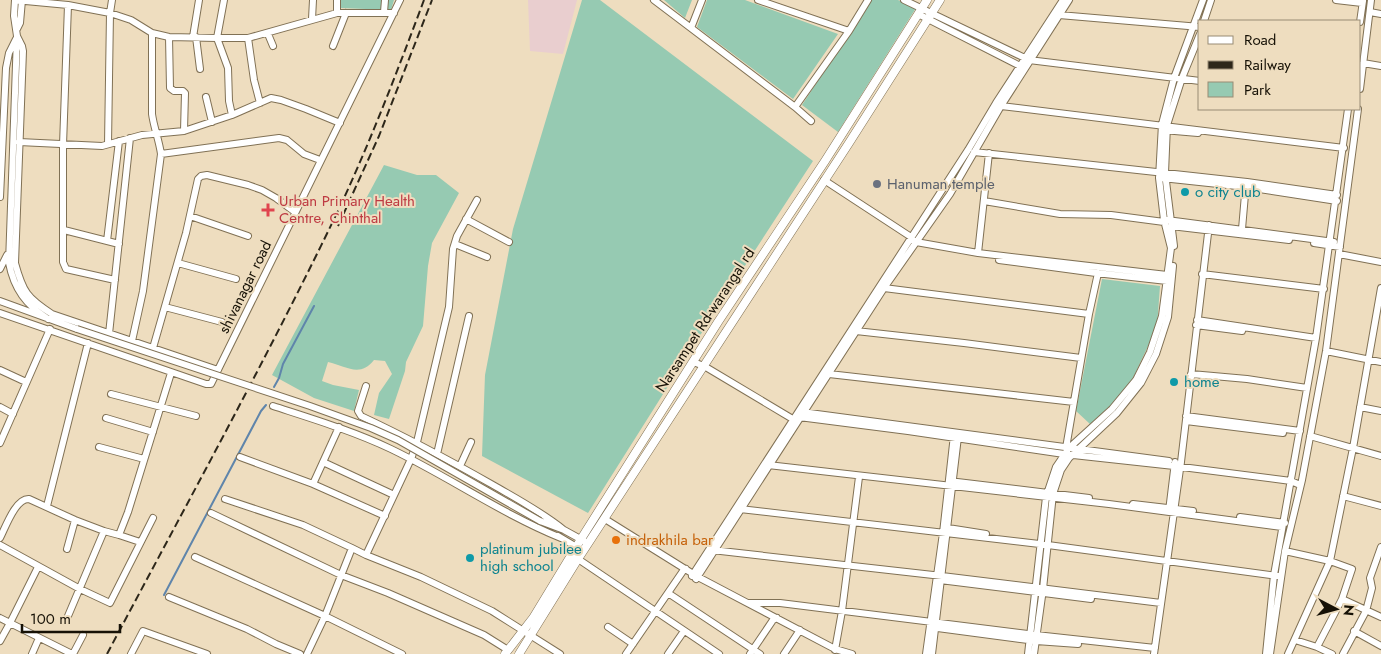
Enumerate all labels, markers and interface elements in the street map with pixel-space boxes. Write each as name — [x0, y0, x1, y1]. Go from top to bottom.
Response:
legend — [1198, 20, 1361, 110]
text: Road — [1244, 29, 1276, 51]
text: Railway — [1244, 54, 1291, 76]
text: Park — [1244, 79, 1271, 101]
place label: Hanuman temple — [887, 173, 995, 195]
marker: Hanuman temple — [871, 178, 883, 190]
place label: o city club — [1195, 181, 1261, 203]
marker: o city club — [1179, 186, 1191, 198]
place label: Urban Primary Health Centre, Chinthal — [279, 190, 415, 229]
marker: Urban Primary Health Centre, Chinthal — [261, 203, 275, 217]
street label: shivanagar road — [213, 237, 277, 337]
street label: Narsampet Rd-warangal rd — [650, 243, 760, 397]
place label: home — [1184, 371, 1220, 393]
marker: home — [1168, 376, 1180, 388]
place label: indrakhila bar — [626, 529, 714, 551]
marker: indrakhila bar — [610, 534, 622, 546]
place label: platinum jubilee high school — [480, 538, 582, 577]
marker: platinum jubilee high school — [464, 552, 476, 564]
north arrow — [1311, 584, 1361, 634]
scale bar — [22, 602, 120, 634]
text: N — [1338, 604, 1359, 617]
text: 100 m — [30, 608, 71, 630]

